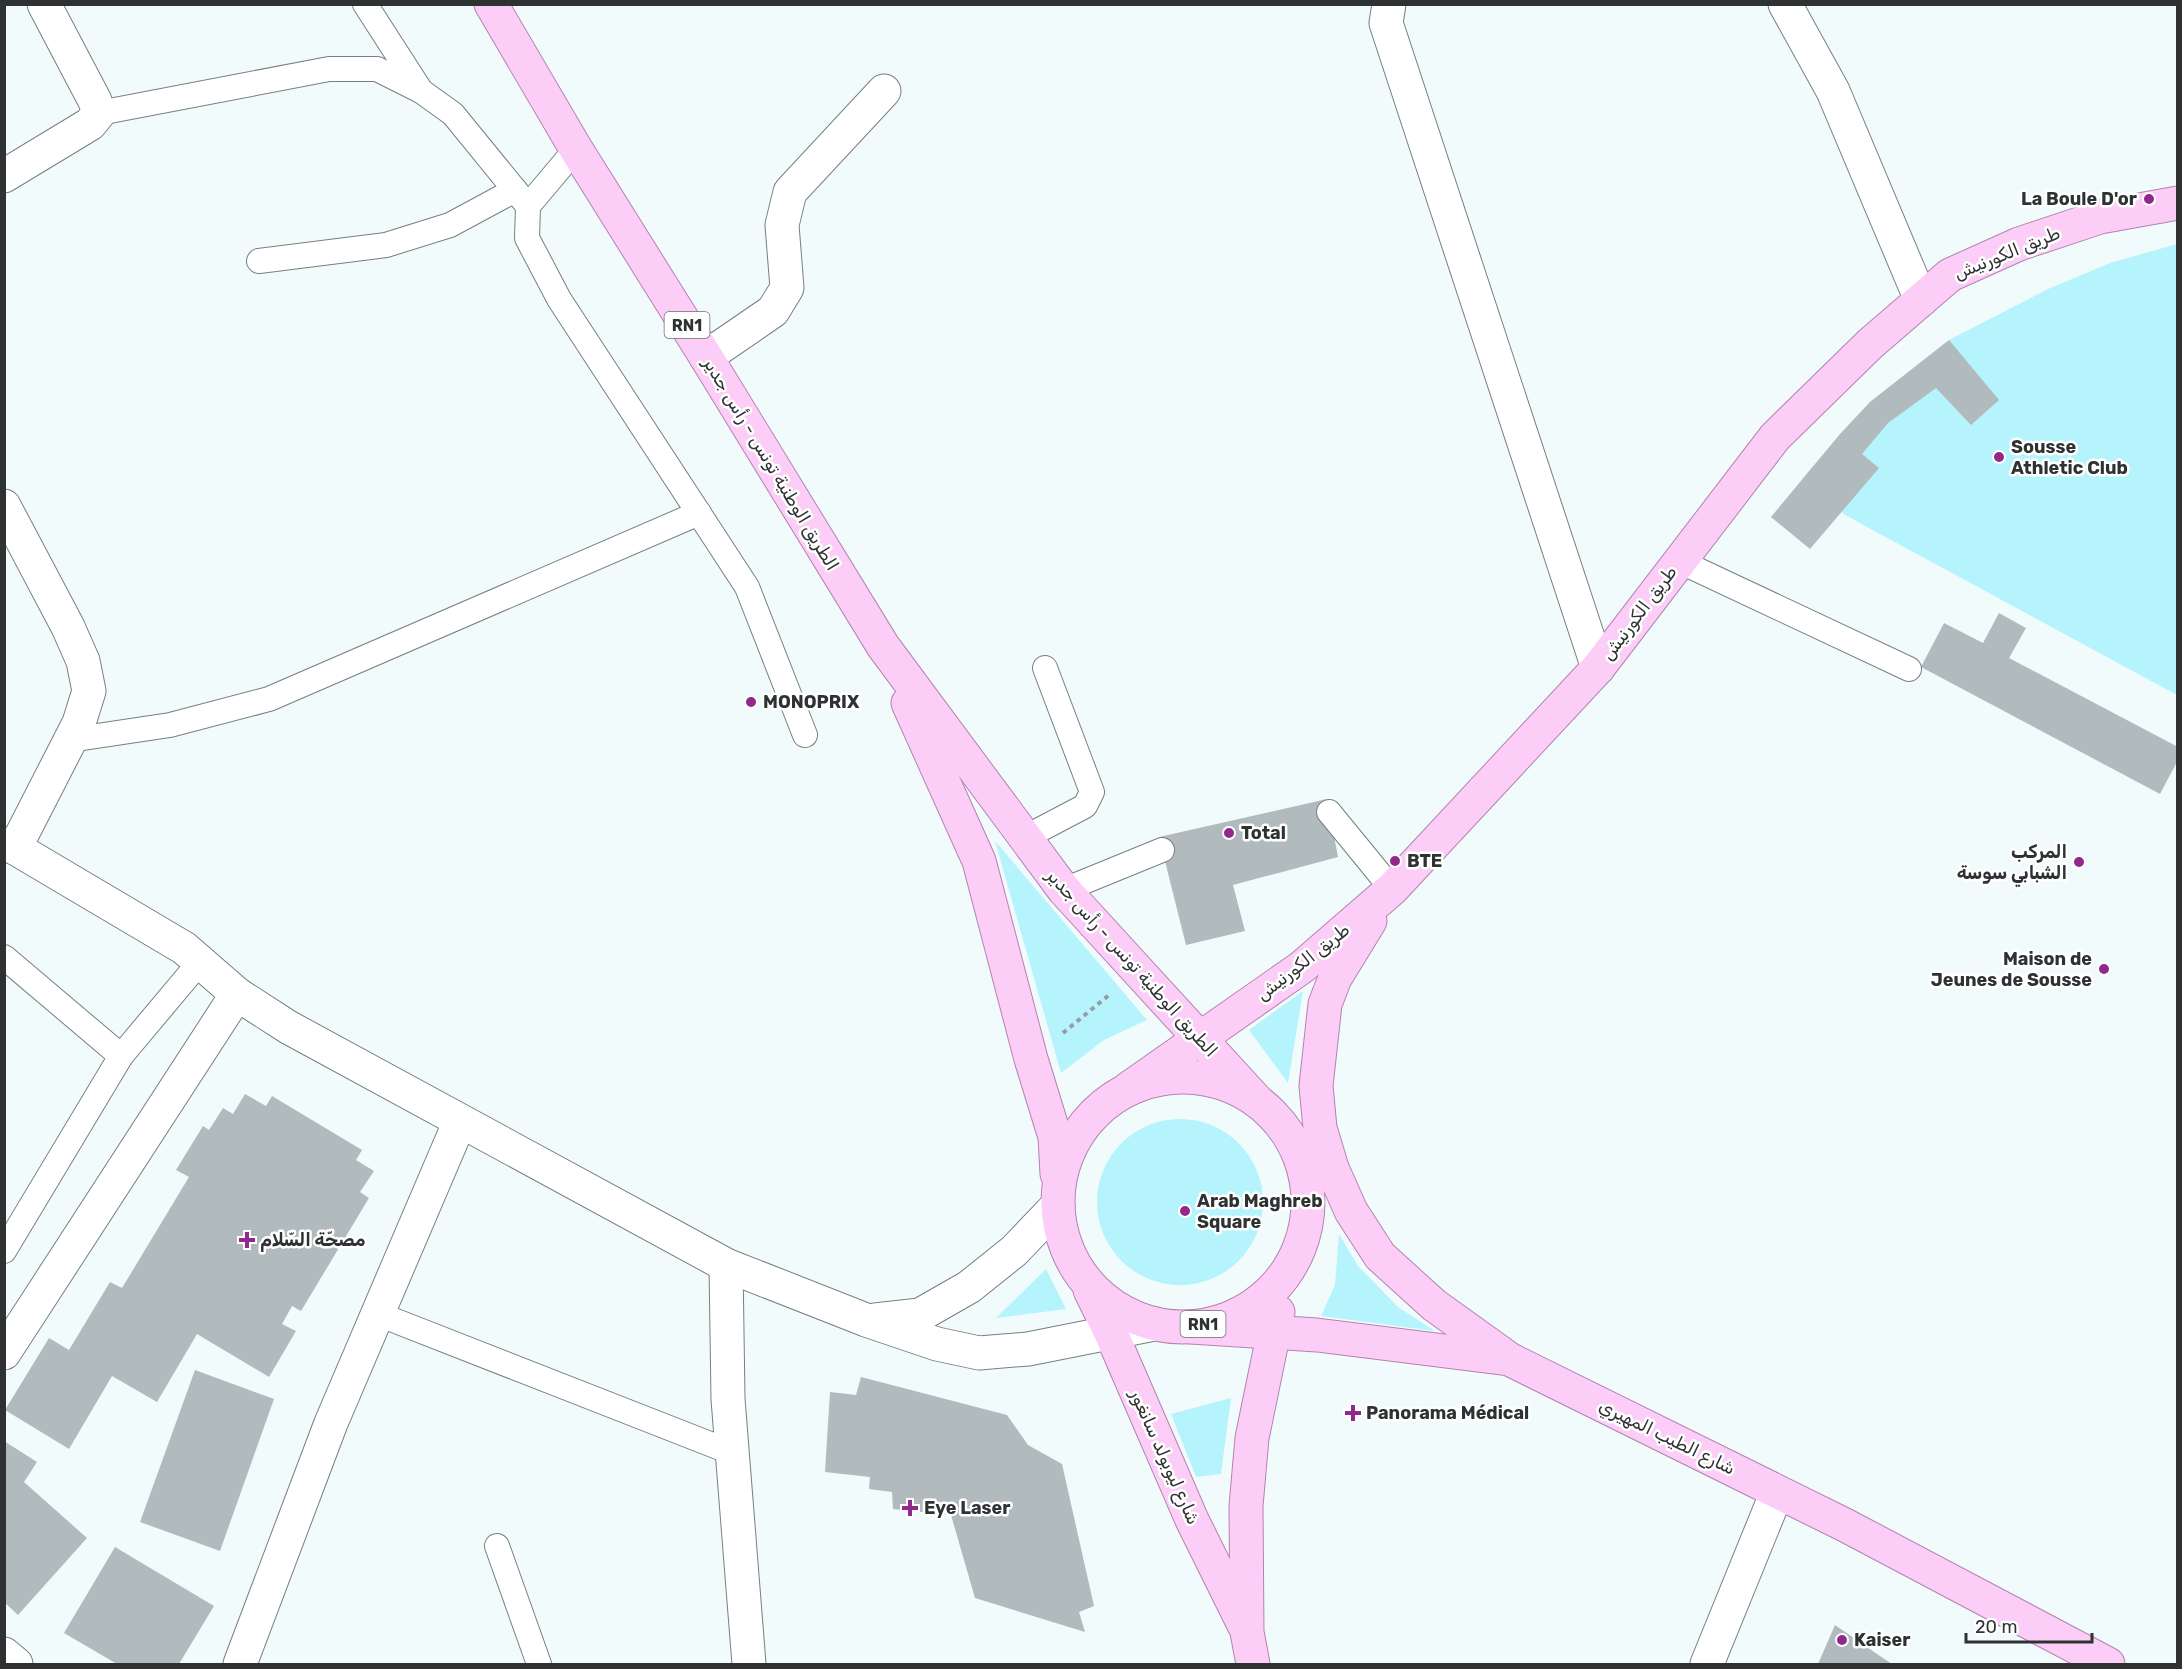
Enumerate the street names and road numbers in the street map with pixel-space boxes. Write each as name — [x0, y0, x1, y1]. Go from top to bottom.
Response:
street label: طريق الكورنيش — [1951, 222, 2063, 284]
road number: RN1 — [664, 312, 710, 338]
street label: الطريق الوطنية تونس - رأس جدير — [698, 353, 843, 575]
street label: طريق الكورنيش — [1596, 561, 1682, 665]
street label: الطريق الوطنية تونس - رأس جدير — [1041, 864, 1222, 1061]
street label: طريق الكورنيش — [1252, 919, 1354, 1005]
road number: RN1 — [1180, 1311, 1226, 1337]
street label: شارع ليوبولد سانغور — [1124, 1385, 1205, 1528]
street label: شارع الطيب المهيري — [1595, 1394, 1739, 1480]

